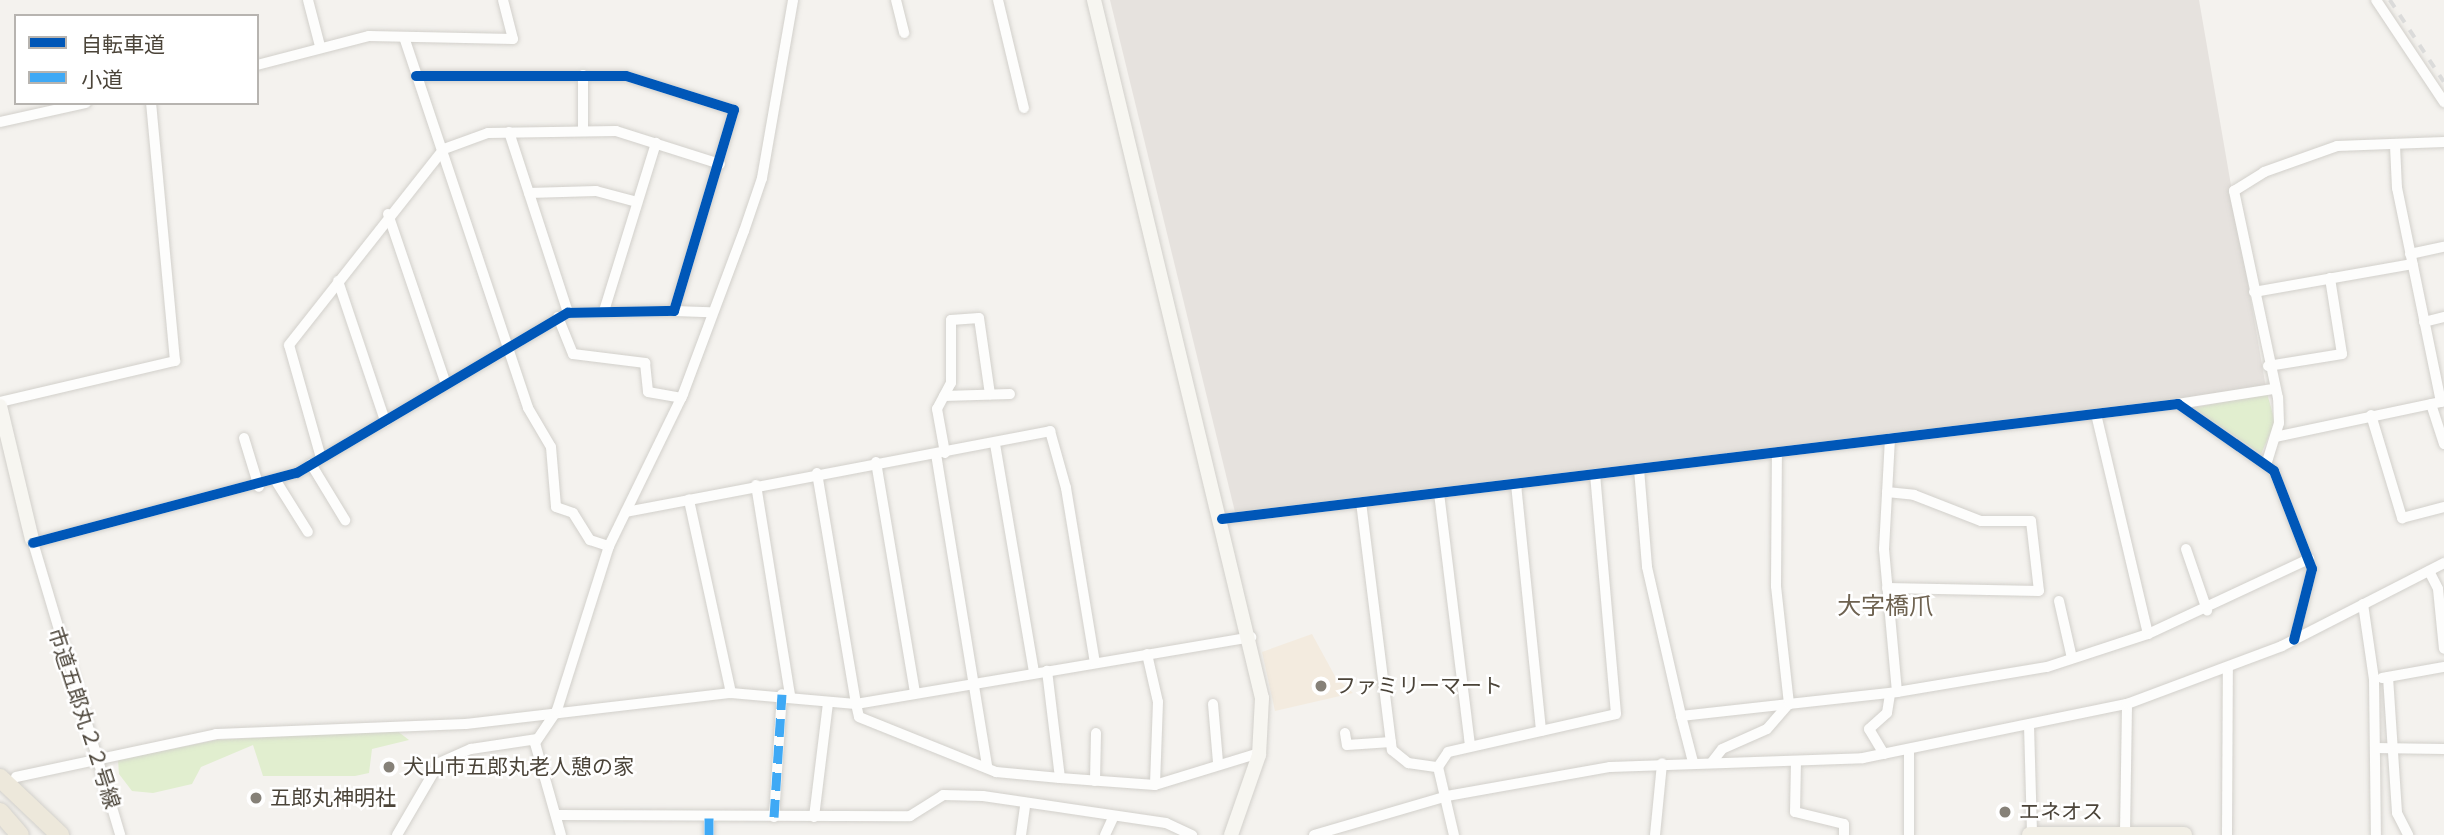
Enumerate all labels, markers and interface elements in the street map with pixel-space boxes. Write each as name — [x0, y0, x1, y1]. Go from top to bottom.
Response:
legend — [14, 14, 259, 105]
text: 自転車道 — [81, 32, 165, 58]
text: 小道 — [81, 67, 123, 93]
district label: 大字橋爪 — [1837, 593, 1933, 621]
street label: 市道五郎丸２２号線 — [43, 624, 125, 812]
place label: ファミリーマート — [1335, 673, 1503, 699]
marker: ファミリーマート — [1313, 678, 1329, 694]
place label: 犬山市五郎丸老人憩の家 — [403, 754, 634, 780]
marker: 犬山市五郎丸老人憩の家 — [381, 759, 397, 775]
place label: 五郎丸神明社 — [270, 785, 396, 811]
marker: 五郎丸神明社 — [248, 790, 264, 806]
place label: エネオス — [2019, 799, 2103, 825]
marker: エネオス — [1997, 804, 2013, 820]

